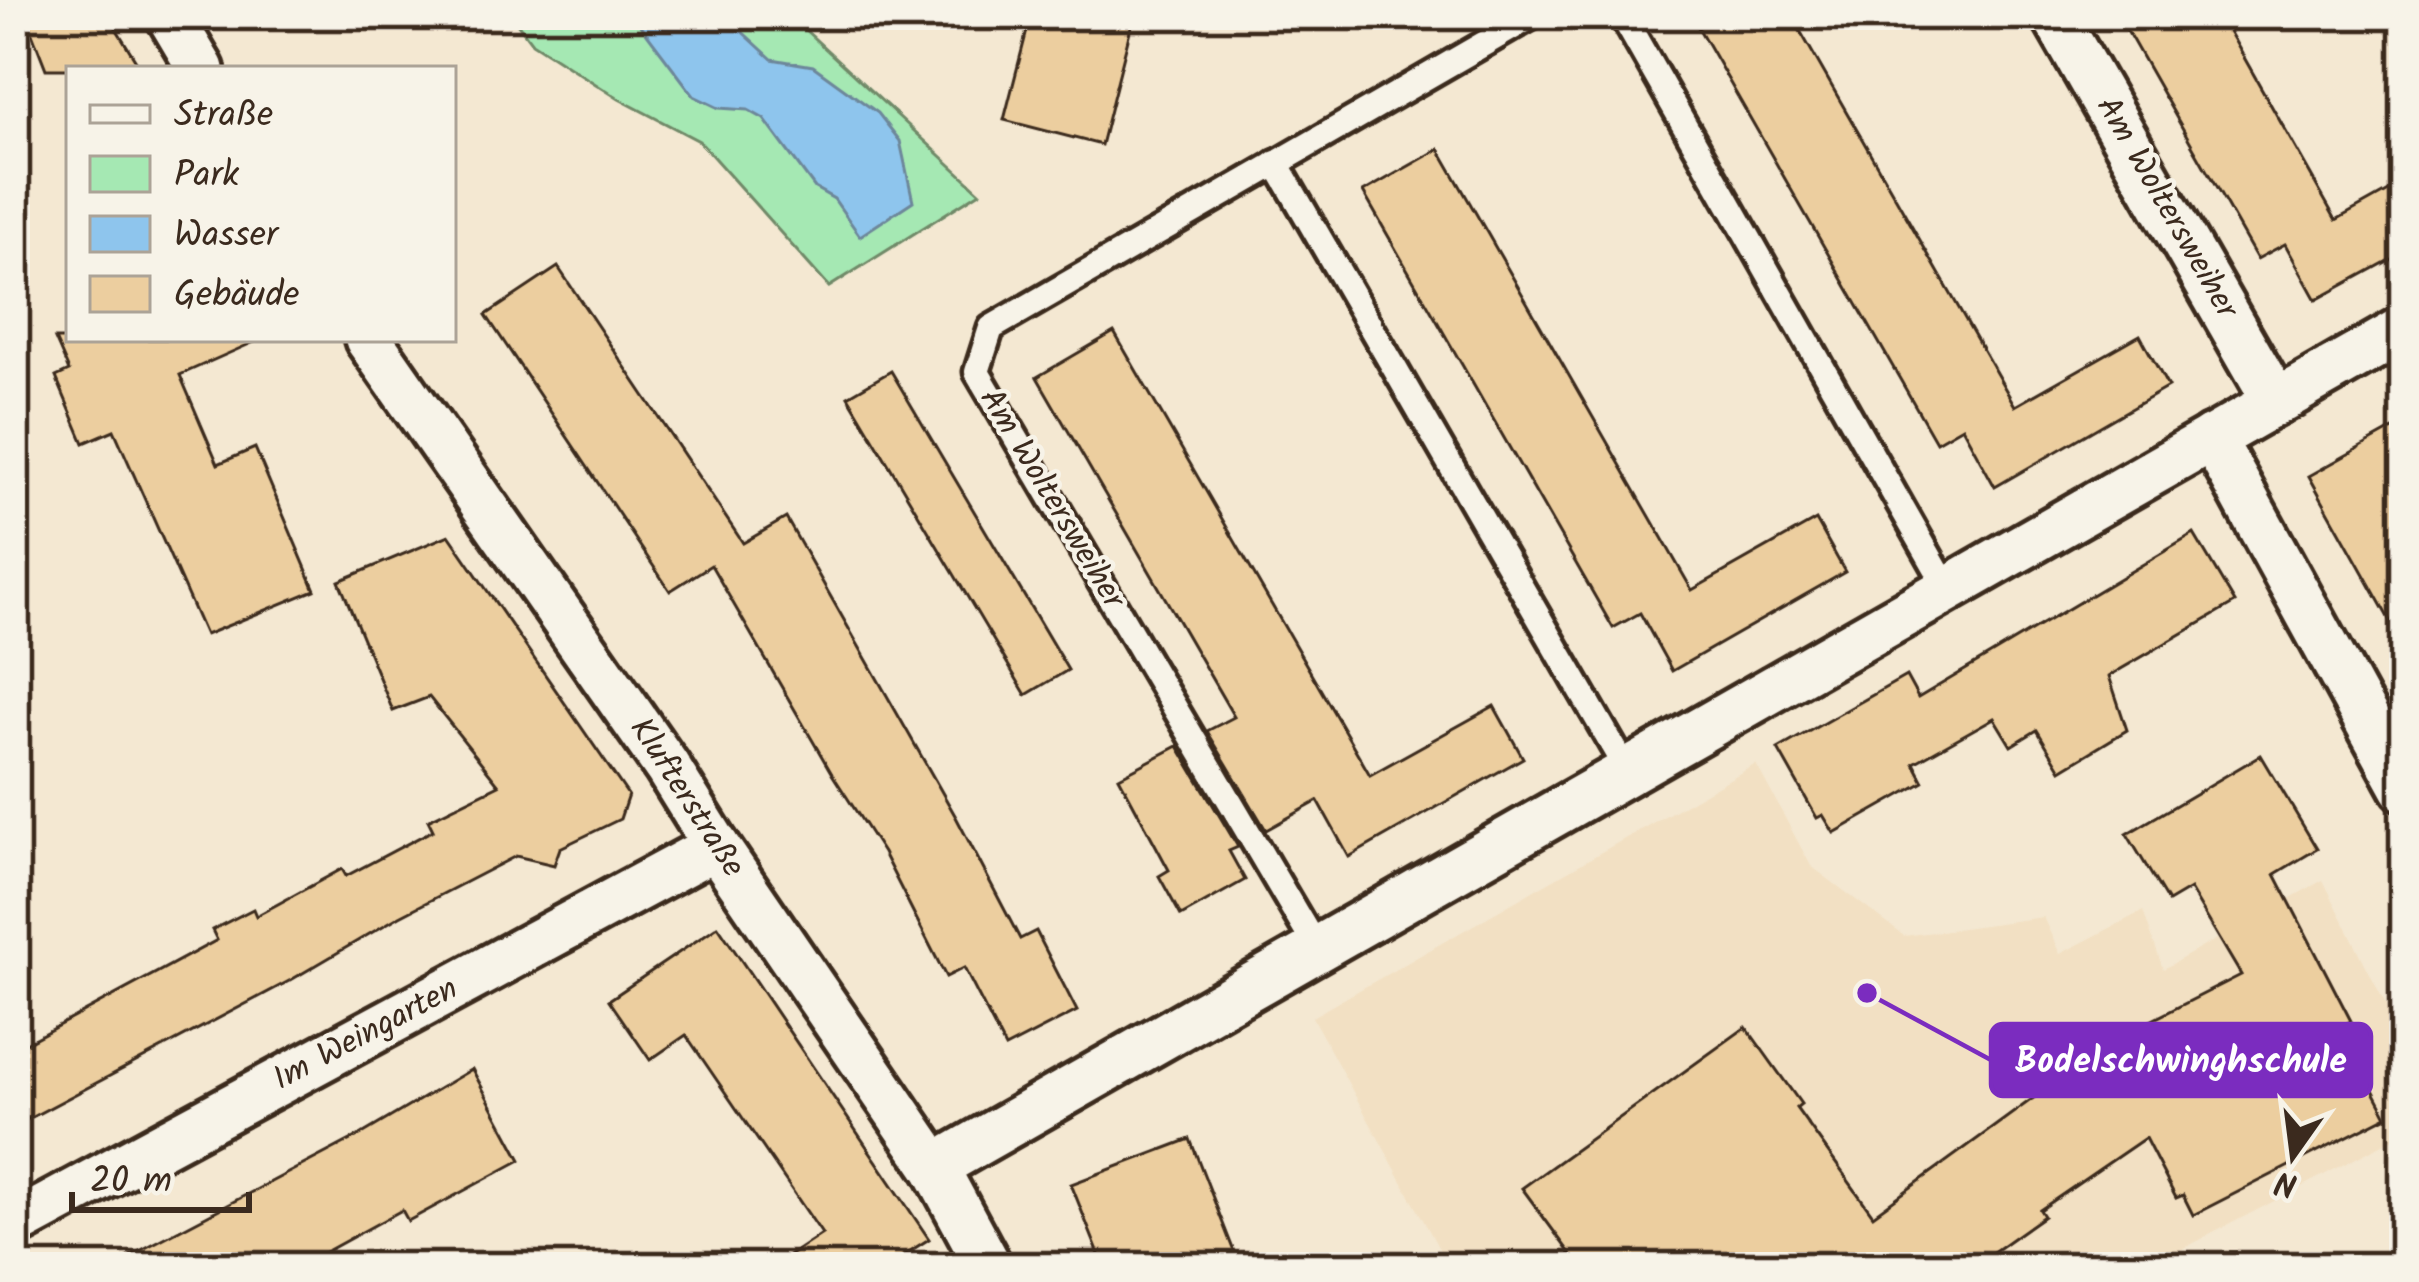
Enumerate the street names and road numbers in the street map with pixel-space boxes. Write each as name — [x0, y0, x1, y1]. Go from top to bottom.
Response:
street label: Am Woltersweiher — [2081, 87, 2252, 331]
street label: Am Woltersweiher — [964, 378, 1139, 621]
street label: Klufterstraße — [614, 707, 758, 889]
street label: Im Weingarten — [264, 964, 468, 1106]

